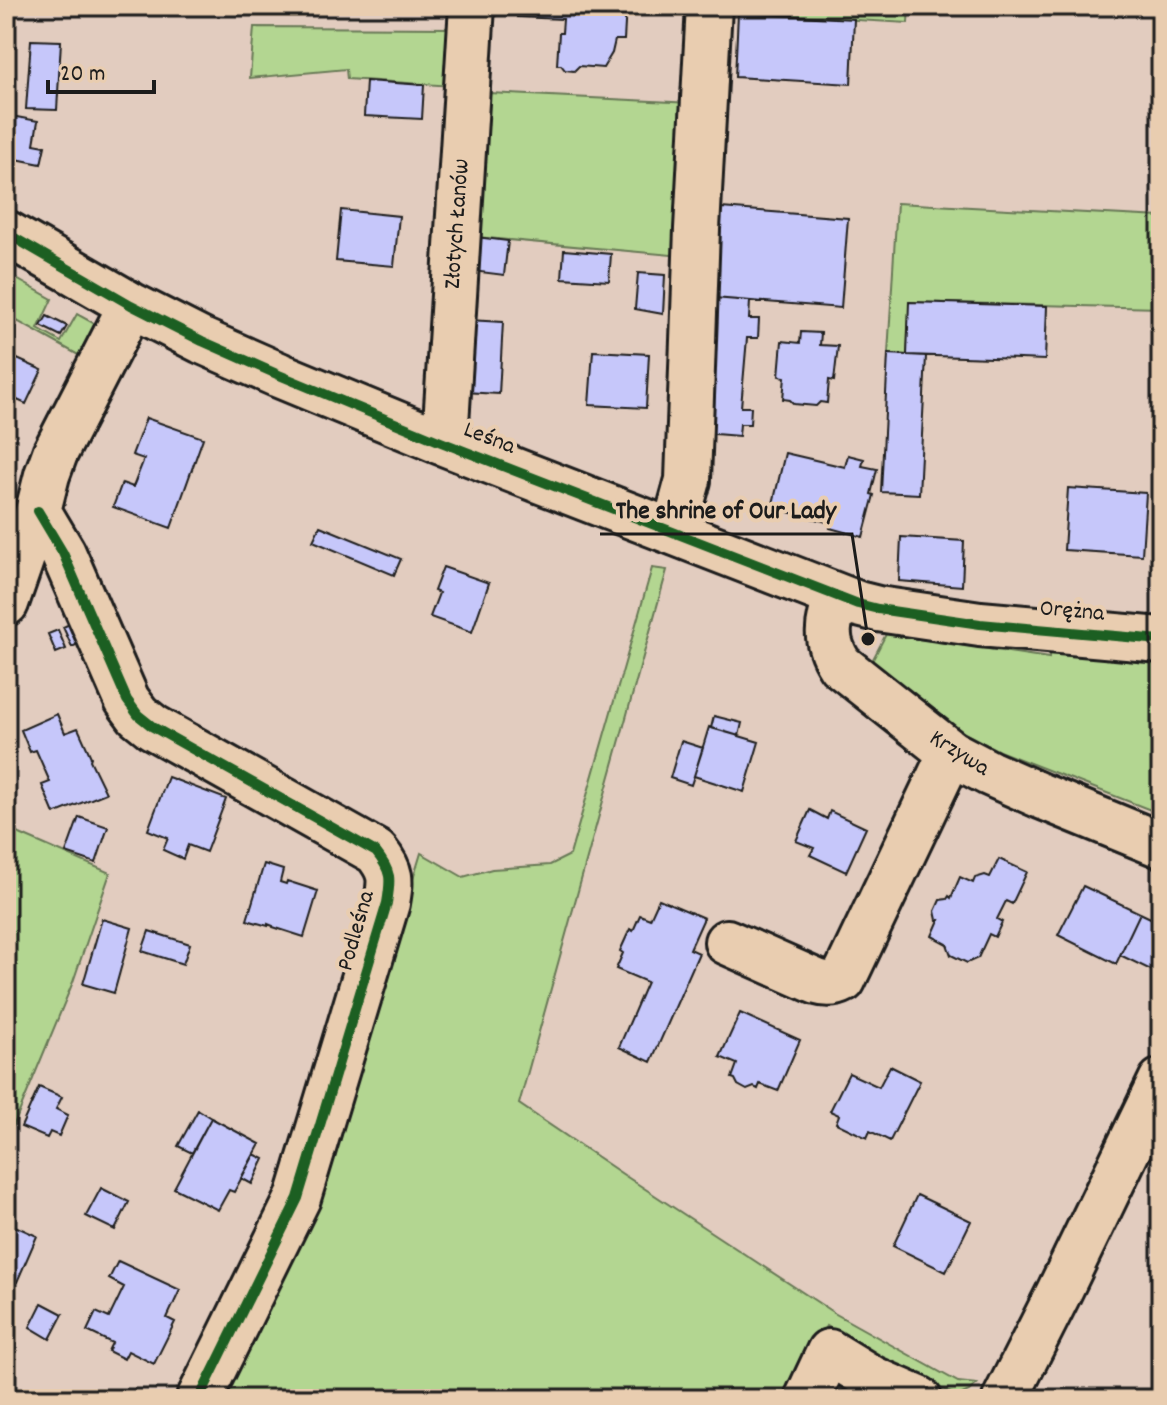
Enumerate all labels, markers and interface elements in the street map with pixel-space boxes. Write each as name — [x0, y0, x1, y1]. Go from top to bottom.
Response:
scale bar — [48, 44, 154, 94]
text: 20 m — [60, 58, 106, 92]
street label: Złotych Łanów — [436, 158, 480, 290]
street label: Leśna — [458, 414, 521, 465]
callout: The shrine of Our Lady — [600, 484, 852, 534]
text: The shrine of Our Lady — [616, 494, 838, 531]
street label: Orężna — [1038, 592, 1106, 632]
street label: Krzywa — [922, 722, 996, 786]
street label: Podleśna — [329, 886, 385, 975]

